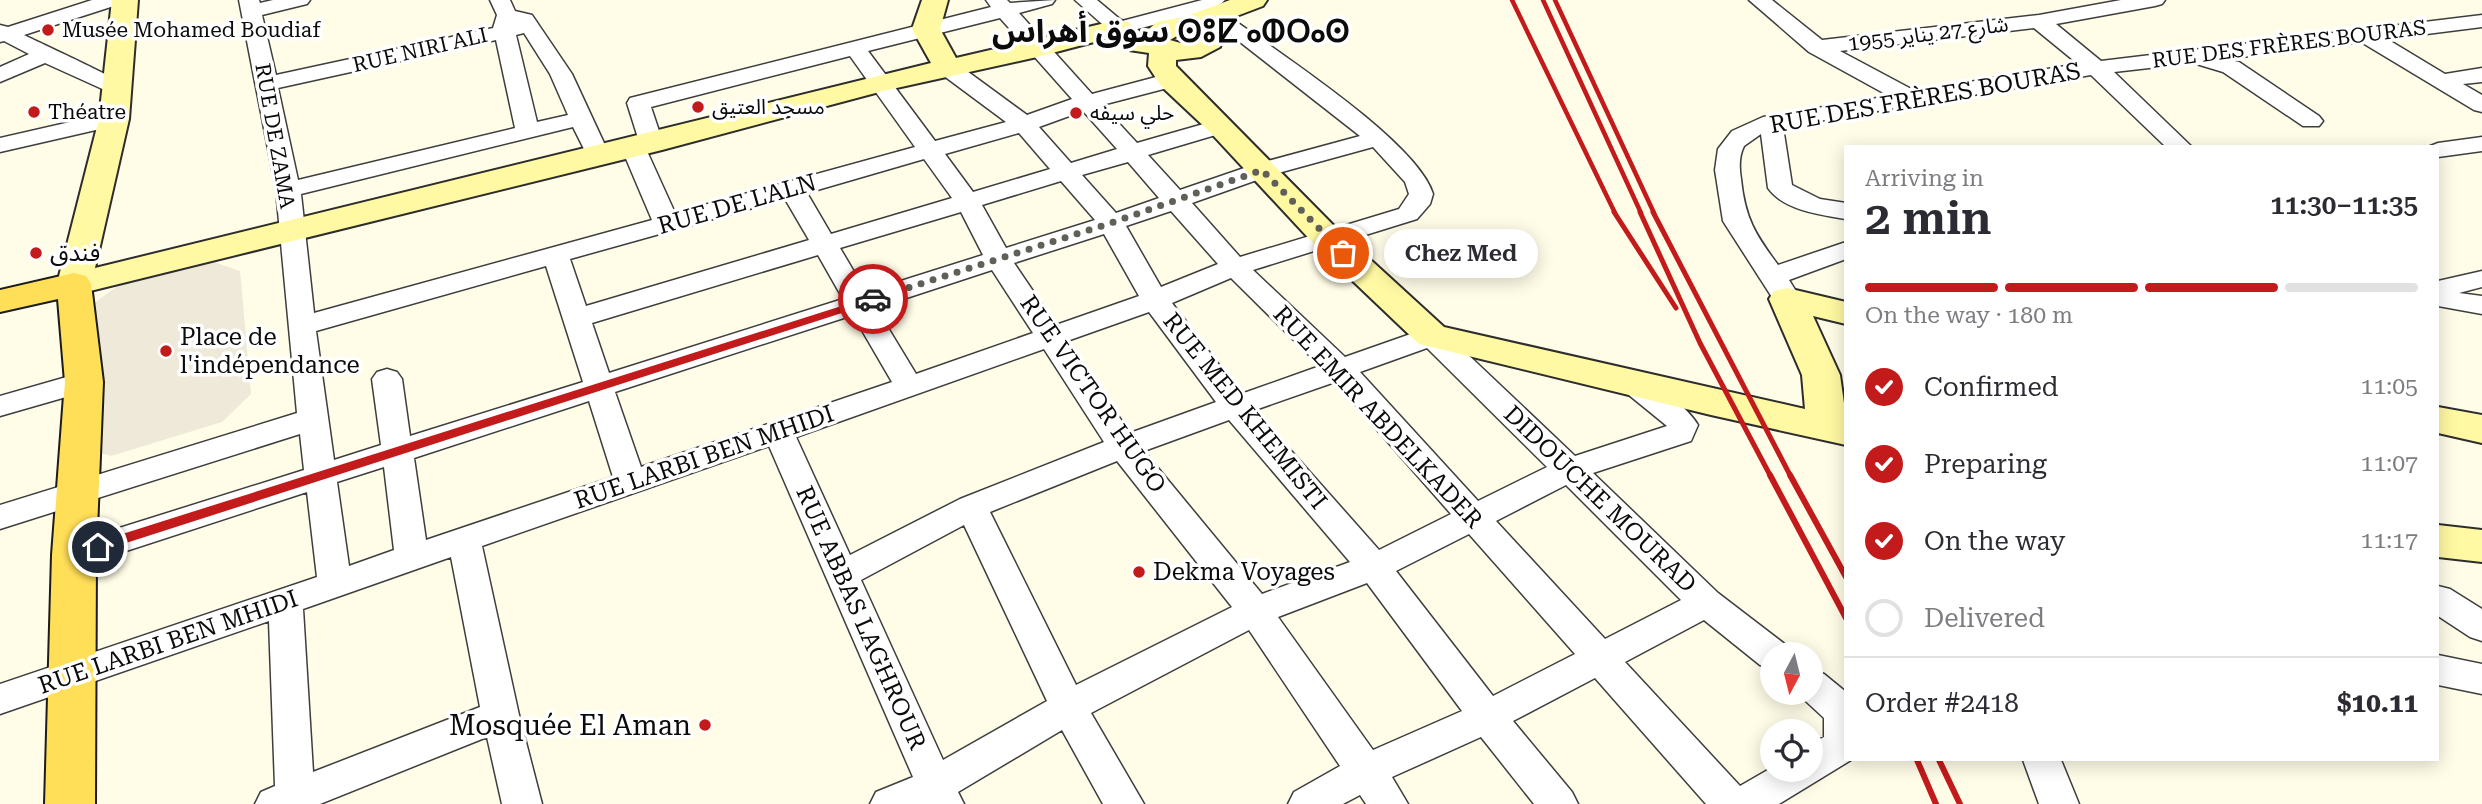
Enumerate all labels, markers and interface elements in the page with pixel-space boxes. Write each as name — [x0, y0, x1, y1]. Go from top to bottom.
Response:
district label: سوق أهراس ⵙⵓⵇ ⴰⵀⵔⴰⵙ — [992, 10, 1350, 50]
street label: شارع 27 يناير 1955 — [1846, 12, 2010, 59]
street label: RUE DES FRÈRES BOURAS — [2151, 14, 2427, 73]
place label: Musée Mohamed Boudiaf — [62, 18, 321, 42]
marker: Musée Mohamed Boudiaf — [40, 22, 56, 38]
street label: RUE NIRI ALI — [350, 23, 490, 77]
street label: RUE DES FRÈRES BOURAS — [1767, 56, 2083, 139]
street label: RUE DE ZAMA — [250, 61, 300, 211]
place label: مسجد العتيق — [712, 95, 825, 120]
marker: مسجد العتيق — [690, 99, 706, 115]
place label: Théatre — [48, 100, 126, 124]
place label: حلي سيفه — [1090, 101, 1174, 129]
marker: Théatre — [26, 104, 42, 120]
marker: حلي سيفه — [1068, 105, 1084, 121]
text: Arriving in — [1865, 165, 1984, 192]
street label: RUE DE L'ALN — [654, 168, 820, 240]
text: 11:30–11:35 — [2270, 190, 2418, 220]
text: 2 min — [1865, 191, 1992, 245]
pin — [1313, 223, 1373, 283]
callout: Chez Med — [1385, 229, 1539, 278]
icon: bag — [1324, 234, 1362, 272]
place label: فندق — [50, 239, 100, 267]
text: Chez Med — [1405, 240, 1517, 267]
marker: فندق — [28, 245, 44, 261]
courier — [838, 264, 908, 334]
icon: car — [854, 280, 892, 318]
street label: RUE VICTOR HUGO — [1014, 290, 1172, 498]
street label: RUE EMIR ABDELKADER — [1268, 300, 1489, 534]
text: On the way · 180 m — [1865, 302, 2073, 329]
street label: RUE MED KHEMISTI — [1157, 307, 1333, 515]
place label: Place de l'indépendance — [180, 323, 360, 379]
marker: Place de l'indépendance — [158, 343, 174, 359]
icon: check — [1865, 368, 1903, 406]
text: Confirmed — [1924, 372, 2059, 402]
text: 11:05 — [2361, 373, 2418, 400]
street label: RUE LARBI BEN MHIDI — [571, 399, 837, 515]
street label: DIDOUCHE MOURAD — [1498, 400, 1702, 598]
icon: check — [1865, 445, 1903, 483]
text: Preparing — [1924, 449, 2047, 479]
text: 11:07 — [2361, 450, 2418, 477]
street label: RUE ABBAS LAGHROUR — [790, 482, 932, 754]
pin — [68, 517, 128, 577]
icon: check — [1865, 522, 1903, 560]
text: On the way — [1924, 526, 2065, 556]
text: 11:17 — [2361, 527, 2418, 554]
icon: home — [79, 528, 117, 566]
place label: Dekma Voyages — [1153, 558, 1335, 586]
marker: Dekma Voyages — [1131, 564, 1147, 580]
street label: RUE LARBI BEN MHIDI — [35, 584, 301, 700]
text: Delivered — [1924, 603, 2045, 633]
north arrow — [1760, 642, 1824, 705]
map controls — [1760, 642, 1823, 782]
text: Order #2418 — [1865, 688, 2019, 718]
text: $10.11 — [2337, 688, 2418, 718]
place label: Mosquée El Aman — [449, 709, 691, 742]
marker: Mosquée El Aman — [697, 717, 713, 733]
button: locate — [1760, 719, 1823, 782]

